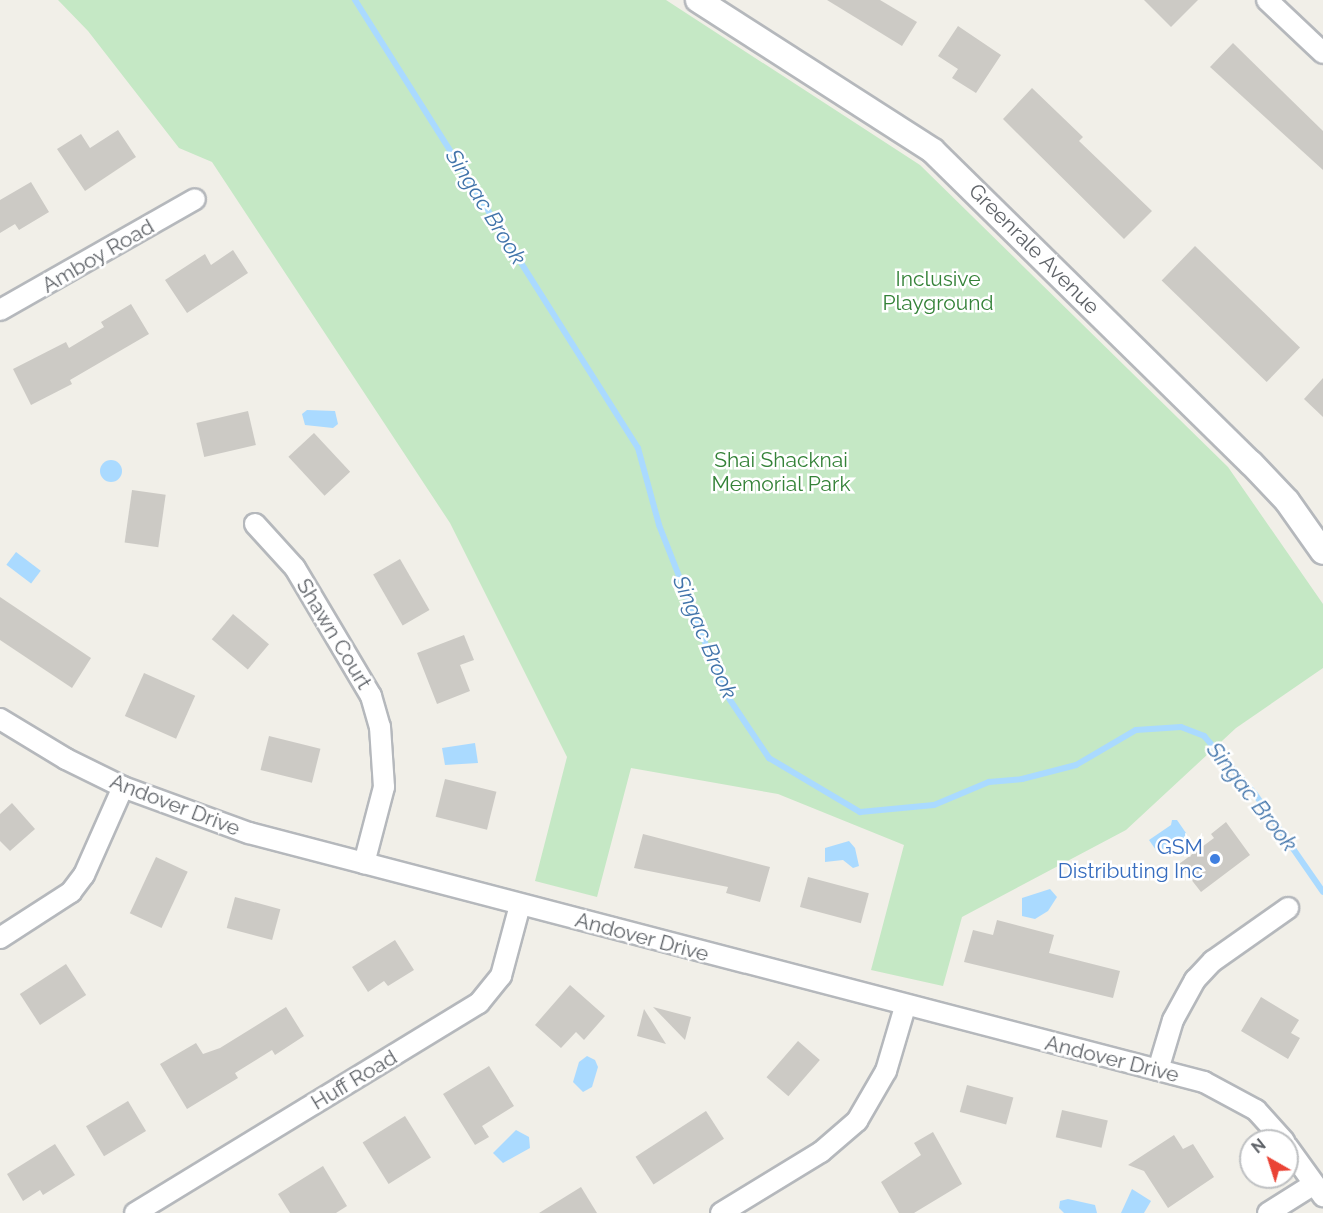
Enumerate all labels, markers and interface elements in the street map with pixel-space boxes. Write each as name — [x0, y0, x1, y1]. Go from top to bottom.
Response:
water label: Singac Brook — [440, 144, 532, 270]
street label: Greenrale Avenue — [963, 178, 1105, 320]
street label: Amboy Road — [37, 214, 159, 298]
park label: Inclusive Playground — [882, 266, 994, 316]
park label: Shai Shacknai Memorial Park — [711, 447, 851, 497]
water label: Singac Brook — [667, 571, 743, 703]
street label: Shawn Court — [291, 574, 377, 694]
water label: Singac Brook — [1201, 737, 1303, 857]
street label: Andover Drive — [106, 769, 244, 841]
place label: GSM Distributing Inc — [1058, 834, 1203, 884]
marker: GSM Distributing Inc — [1208, 852, 1222, 866]
street label: Andover Drive — [572, 907, 712, 967]
street label: Andover Drive — [1042, 1030, 1182, 1088]
street label: Huff Road — [306, 1044, 402, 1116]
north arrow — [1239, 1129, 1299, 1189]
text: N — [1248, 1135, 1269, 1157]

